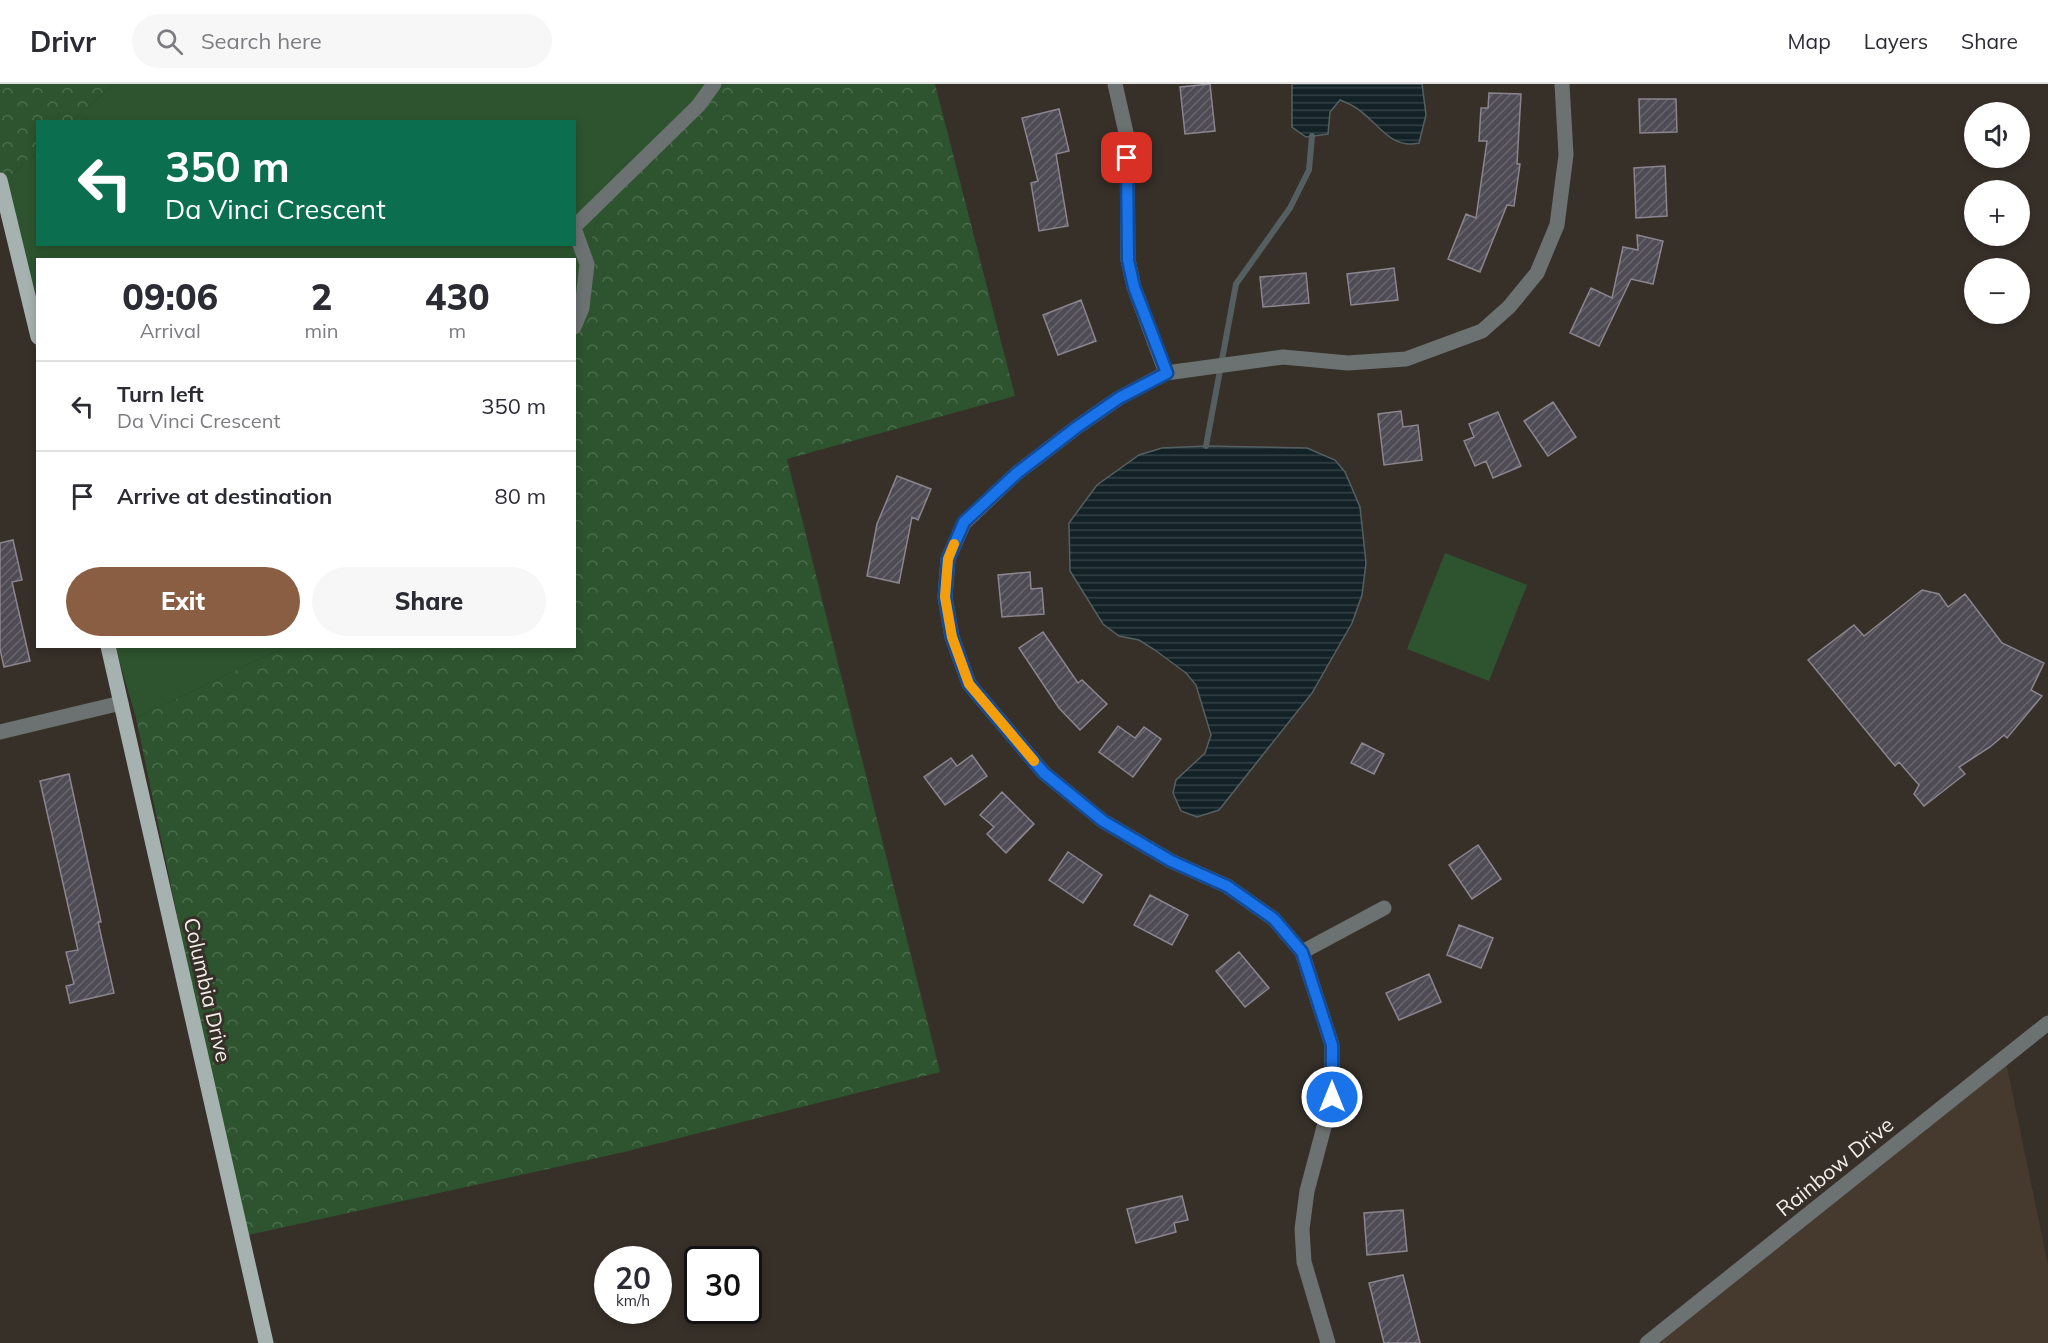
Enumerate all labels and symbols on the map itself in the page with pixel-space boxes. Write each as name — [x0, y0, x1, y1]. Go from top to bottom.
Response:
pin — [1101, 132, 1152, 183]
street label: Columbia Drive — [179, 915, 237, 1065]
position arrow — [1300, 1065, 1364, 1129]
street label: Rainbow Drive — [1771, 1111, 1898, 1221]
speed limit sign: 30 — [684, 1246, 762, 1324]

